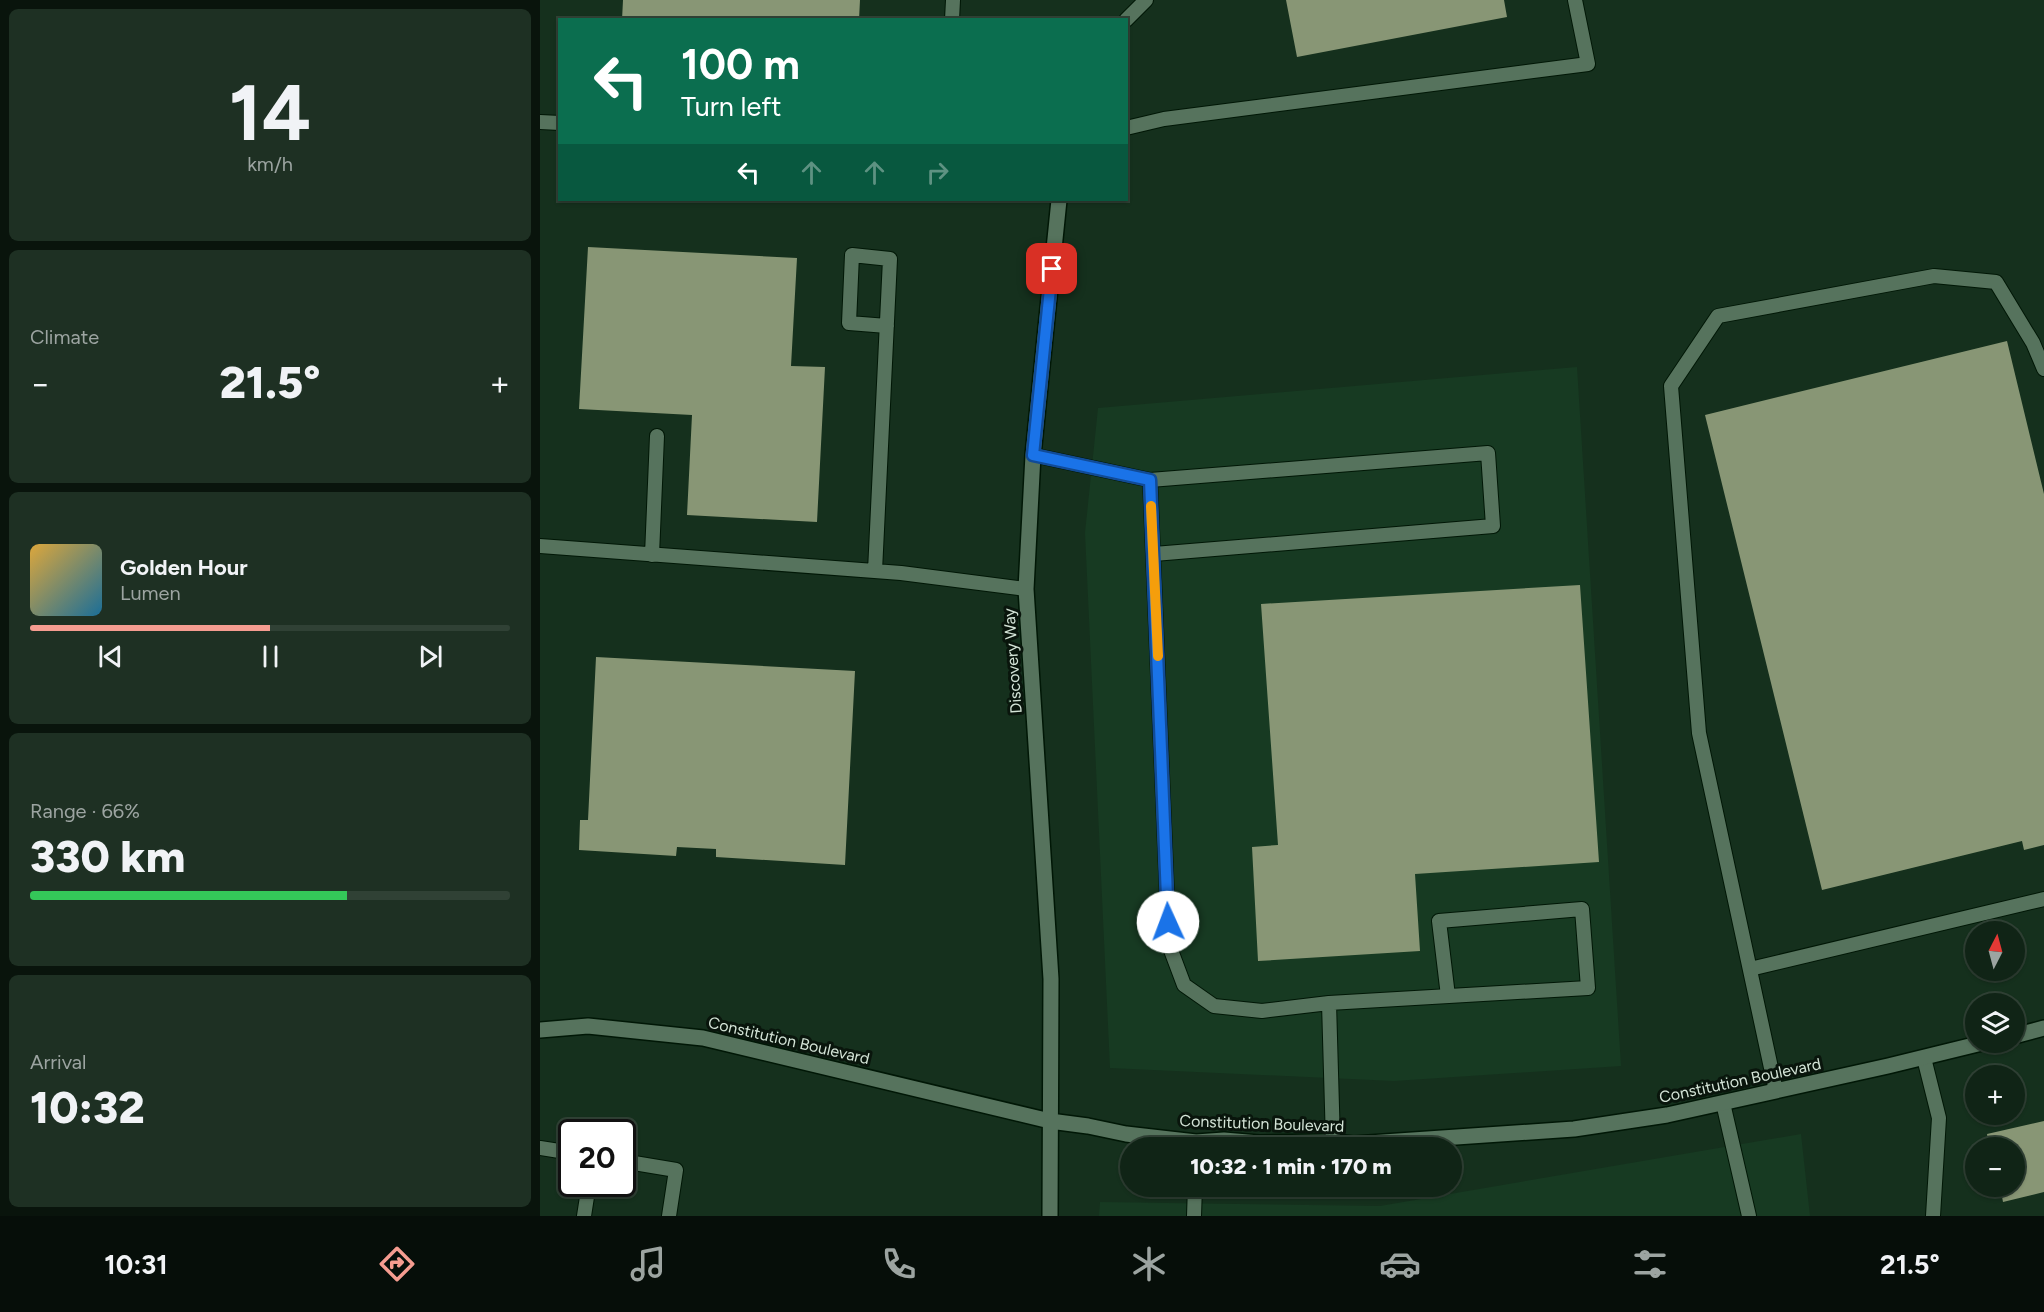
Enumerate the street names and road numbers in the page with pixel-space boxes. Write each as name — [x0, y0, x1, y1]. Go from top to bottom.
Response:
street label: Discovery Way — [999, 607, 1026, 714]
street label: Constitution Boulevard — [706, 1013, 871, 1068]
street label: Constitution Boulevard — [1657, 1054, 1823, 1107]
street label: Constitution Boulevard — [1179, 1111, 1345, 1136]

